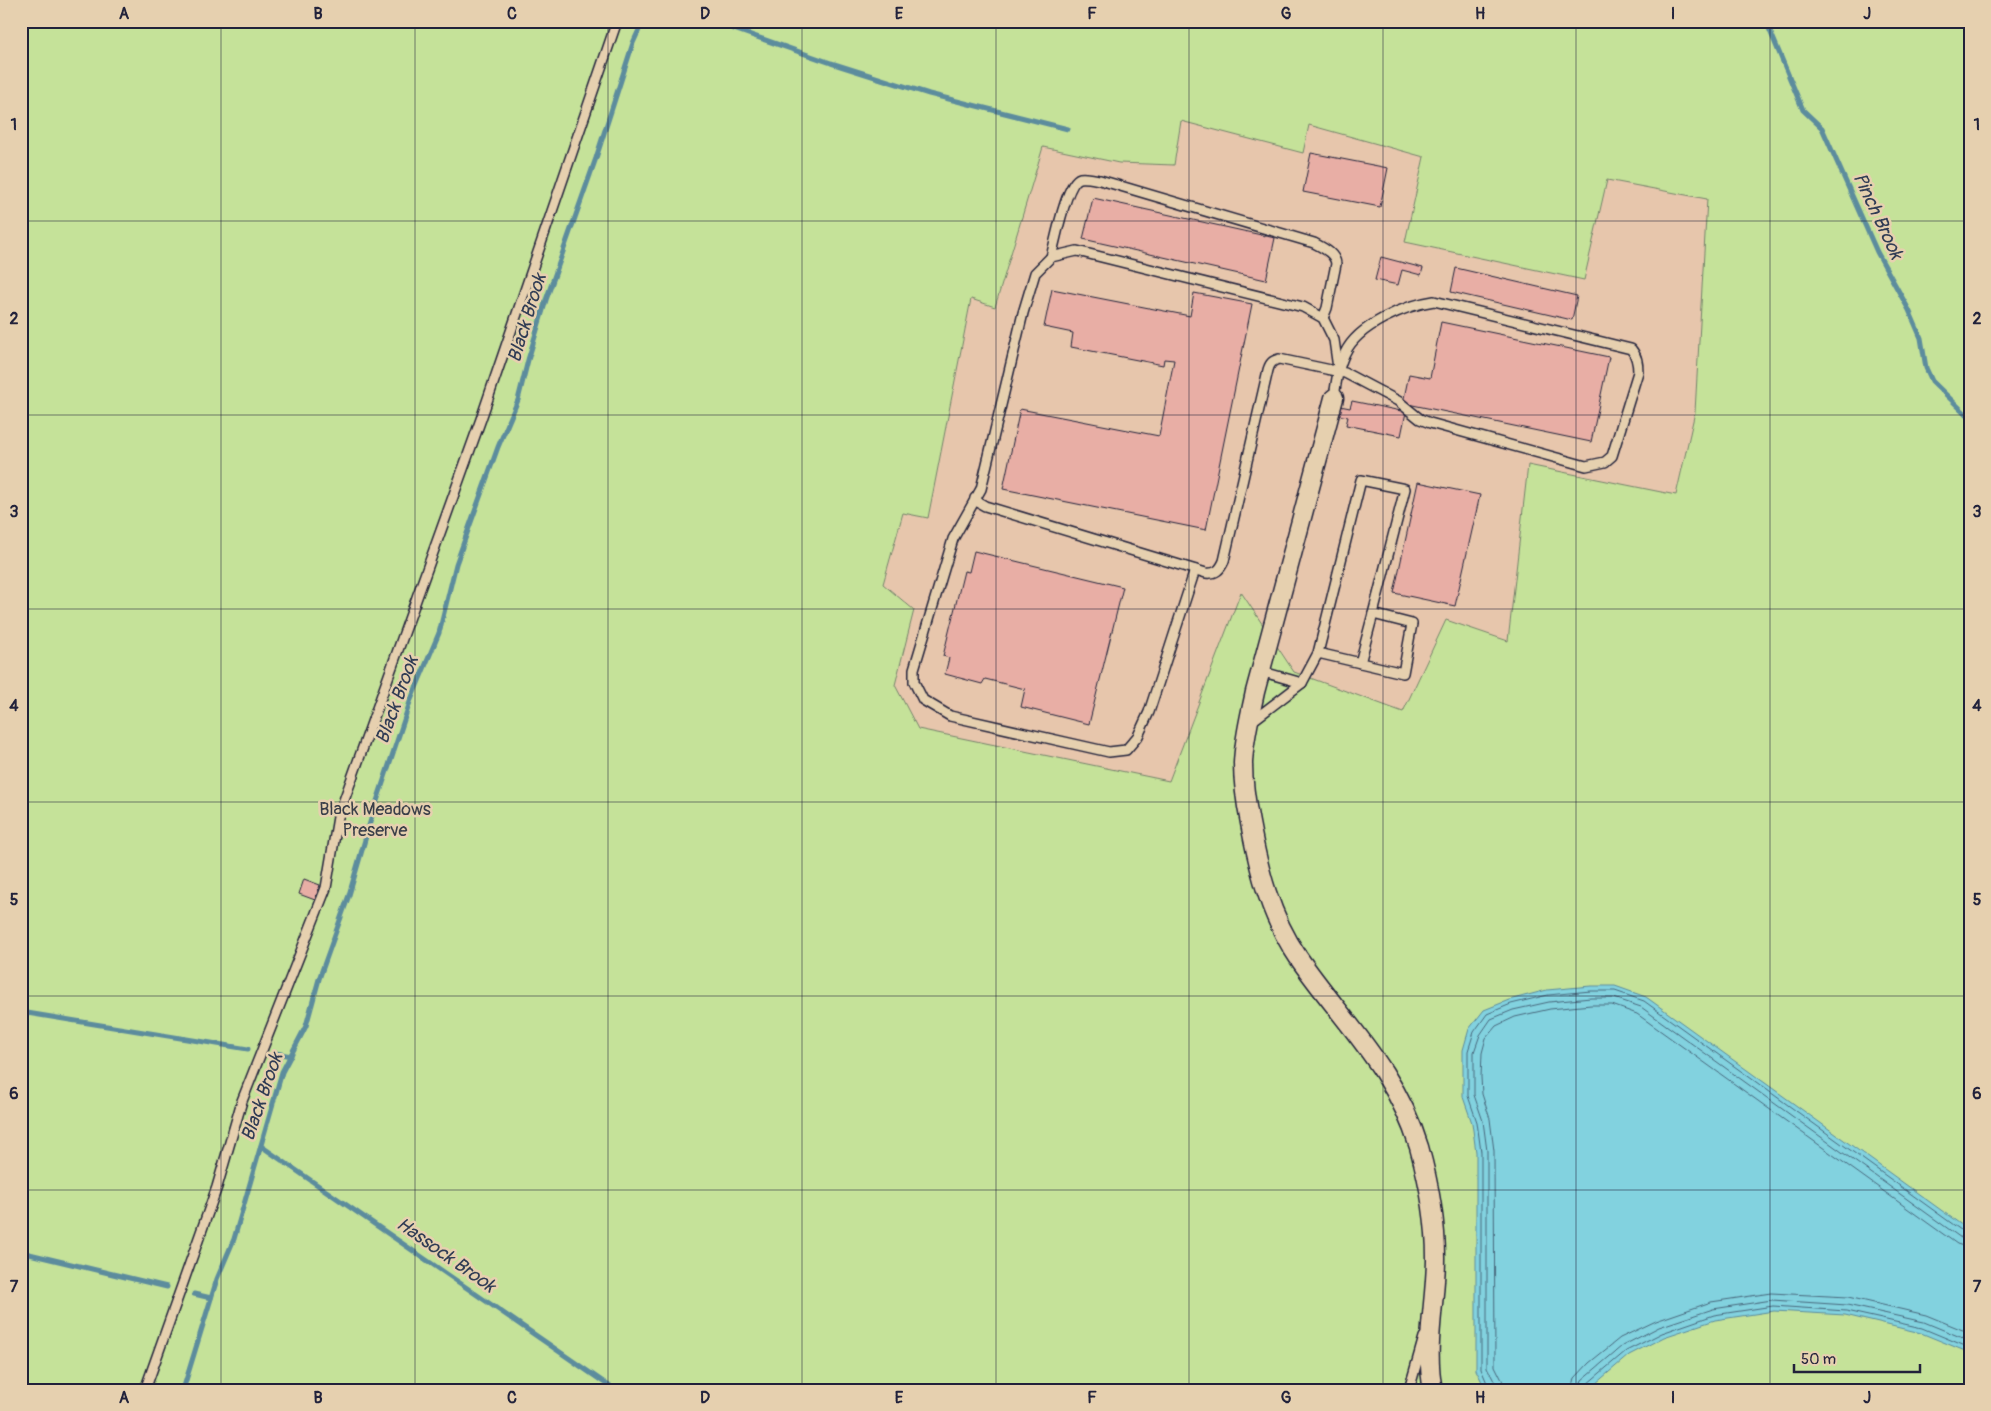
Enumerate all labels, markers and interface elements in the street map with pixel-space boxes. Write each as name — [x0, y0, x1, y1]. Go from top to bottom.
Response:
text: A — [119, 4, 130, 24]
text: B — [313, 4, 323, 24]
text: C — [507, 4, 517, 24]
text: D — [700, 4, 710, 24]
text: E — [895, 4, 904, 24]
text: F — [1087, 4, 1097, 24]
text: G — [1281, 4, 1292, 24]
text: H — [1475, 4, 1485, 24]
text: I — [1671, 4, 1675, 24]
text: J — [1863, 4, 1871, 24]
text: 1 — [11, 115, 17, 135]
text: 1 — [1974, 115, 1980, 135]
water label: Pinch Brook — [1848, 169, 1909, 265]
water label: Black Brook — [502, 269, 552, 365]
text: 2 — [10, 309, 19, 329]
text: 2 — [1973, 309, 1982, 329]
text: 3 — [10, 502, 19, 522]
text: 3 — [1973, 502, 1982, 522]
water label: Black Brook — [370, 651, 425, 747]
text: 4 — [9, 696, 19, 716]
text: 4 — [1972, 696, 1982, 716]
park label: Black Meadows Preserve — [319, 798, 431, 842]
text: 5 — [10, 890, 19, 910]
text: 5 — [1973, 890, 1982, 910]
water label: Black Brook — [236, 1048, 289, 1144]
text: 6 — [9, 1084, 19, 1104]
text: 6 — [1972, 1084, 1982, 1104]
water label: Hassock Brook — [392, 1212, 502, 1299]
text: 7 — [10, 1277, 19, 1297]
text: 7 — [1973, 1277, 1982, 1297]
scale bar — [1794, 1341, 1920, 1373]
text: 50 m — [1801, 1350, 1836, 1369]
text: A — [119, 1388, 130, 1408]
text: B — [313, 1388, 323, 1408]
text: C — [507, 1388, 517, 1408]
text: D — [700, 1388, 710, 1408]
text: E — [895, 1388, 904, 1408]
text: F — [1087, 1388, 1097, 1408]
text: G — [1281, 1388, 1292, 1408]
text: H — [1475, 1388, 1485, 1408]
text: I — [1671, 1388, 1675, 1408]
text: J — [1863, 1388, 1871, 1408]

